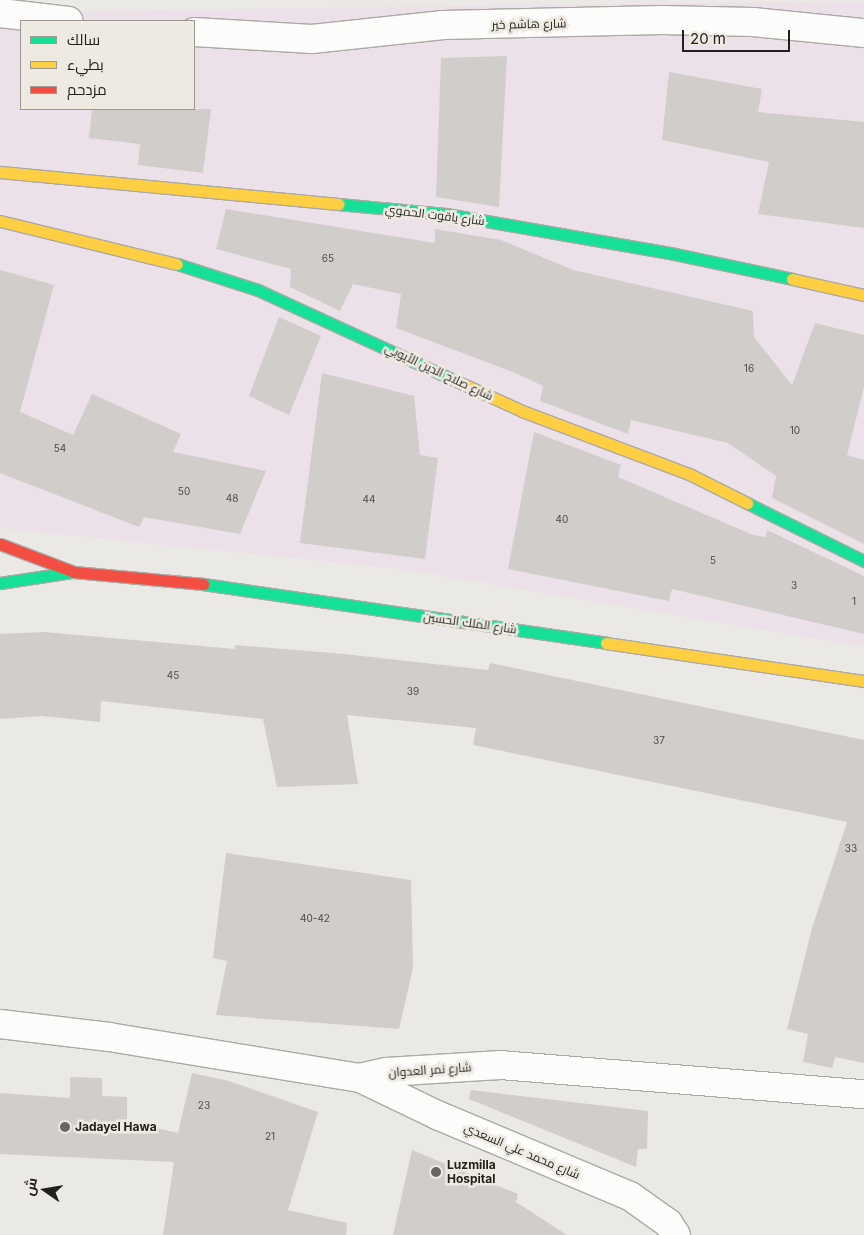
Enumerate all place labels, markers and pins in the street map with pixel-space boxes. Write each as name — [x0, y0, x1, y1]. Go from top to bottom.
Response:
place label: Jadayel Hawa — [75, 1120, 157, 1134]
marker: Jadayel Hawa — [59, 1121, 71, 1133]
place label: Luzmilla Hospital — [447, 1158, 496, 1186]
marker: Luzmilla Hospital — [429, 1165, 443, 1179]

